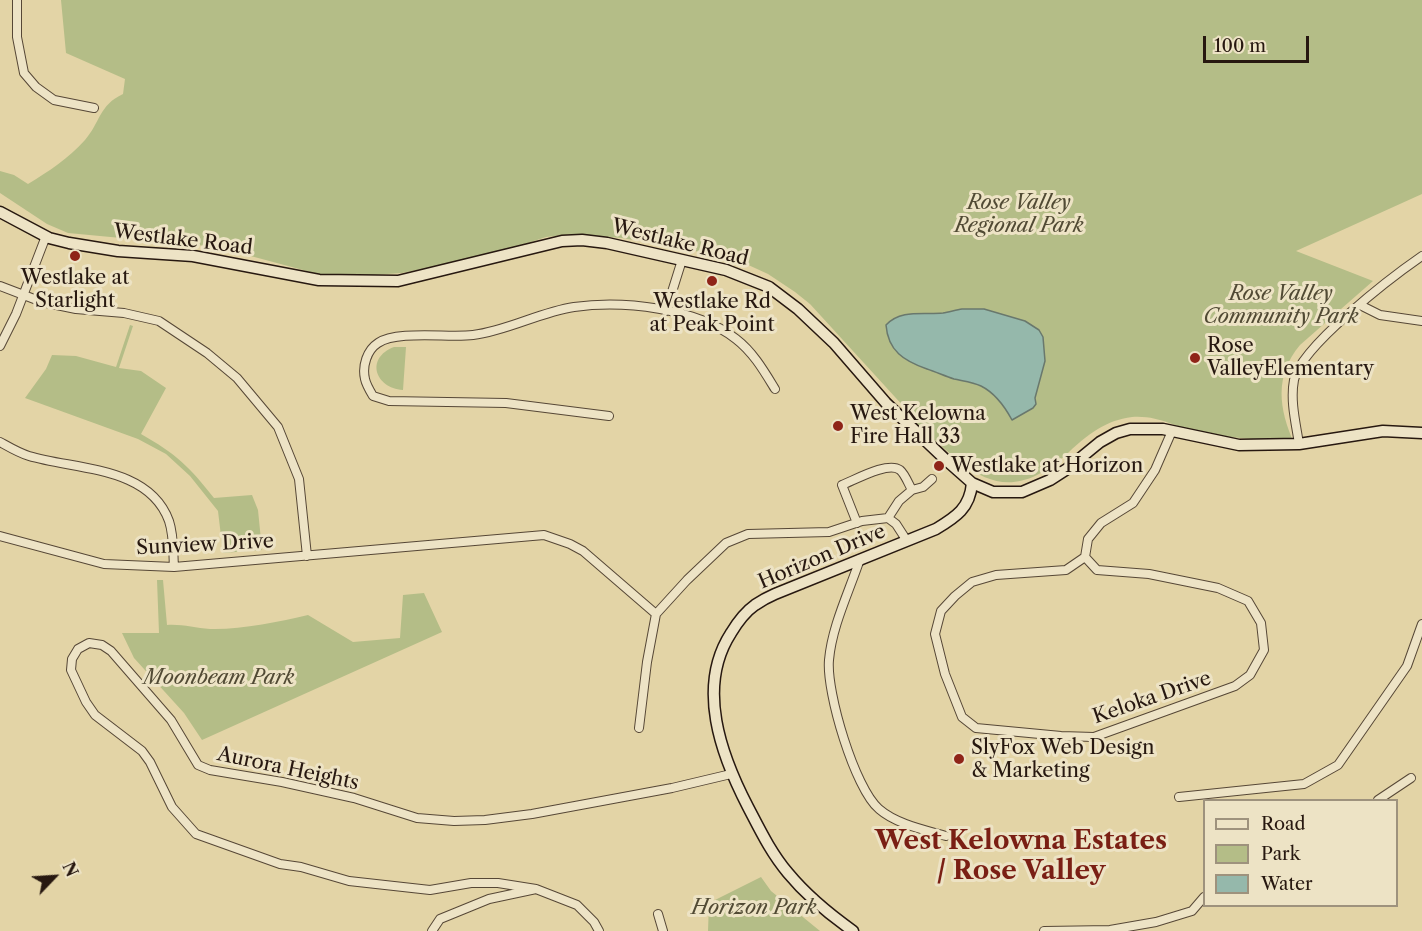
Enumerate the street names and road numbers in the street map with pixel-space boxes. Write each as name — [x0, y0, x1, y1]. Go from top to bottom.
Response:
street label: Westlake Road — [609, 214, 751, 272]
street label: Westlake Road — [112, 220, 254, 260]
street label: Horizon Drive — [755, 519, 889, 595]
street label: Sunview Drive — [135, 529, 275, 561]
street label: Keloka Drive — [1090, 667, 1214, 729]
street label: Aurora Heights — [215, 742, 361, 796]

